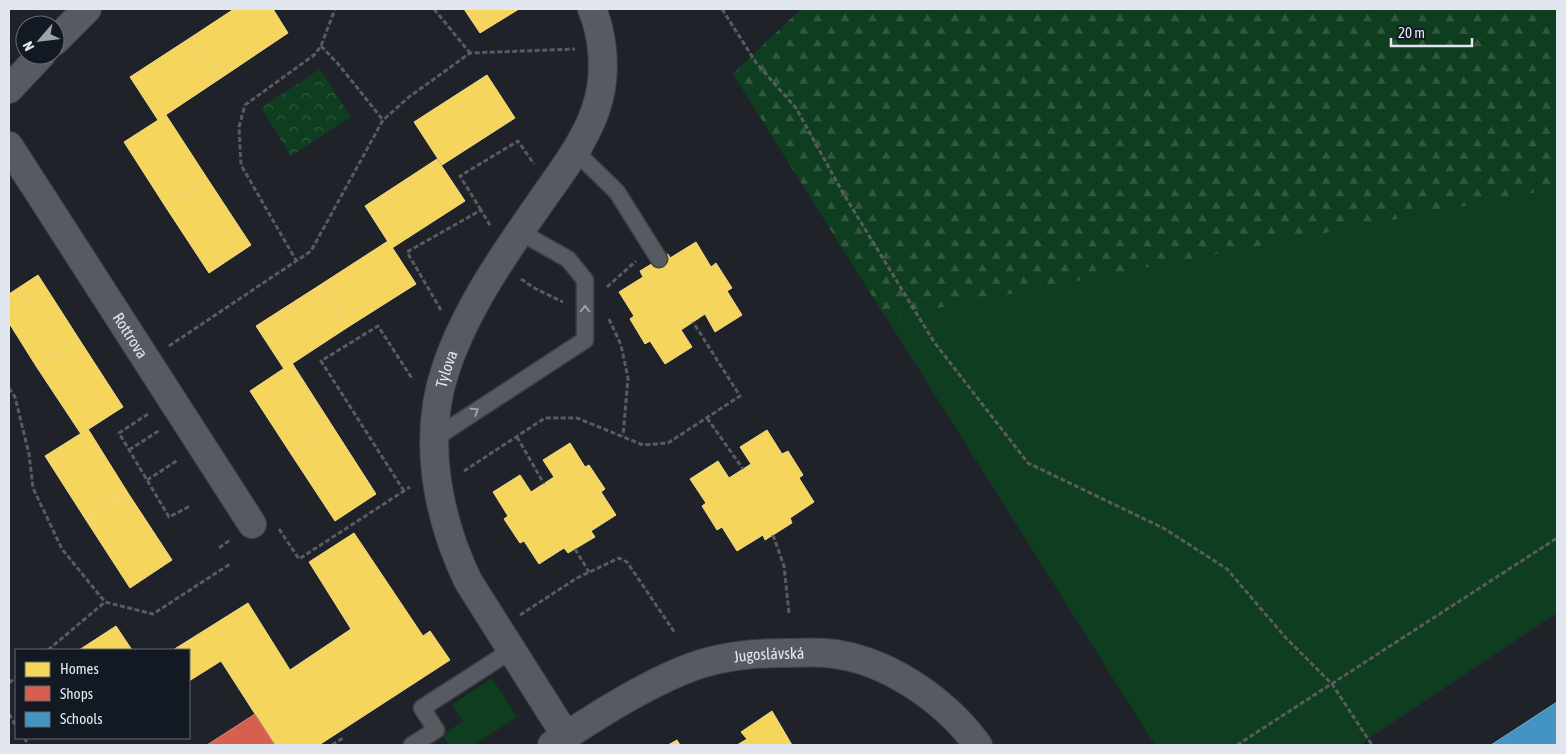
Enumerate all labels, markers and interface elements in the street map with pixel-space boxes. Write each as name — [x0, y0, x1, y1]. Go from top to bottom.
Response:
north arrow — [15, 15, 65, 65]
scale bar — [1391, 15, 1472, 47]
text: 20 m — [1398, 24, 1425, 41]
text: N — [20, 39, 38, 54]
one-way arrow — [580, 304, 590, 312]
street label: Rottrova — [109, 309, 152, 361]
street label: Tylova — [432, 348, 461, 389]
one-way arrow — [469, 408, 479, 417]
street label: Jugoslávská — [732, 644, 805, 665]
legend — [15, 649, 190, 739]
text: Homes — [60, 660, 99, 677]
text: Shops — [60, 685, 93, 702]
text: Schools — [60, 710, 103, 727]

